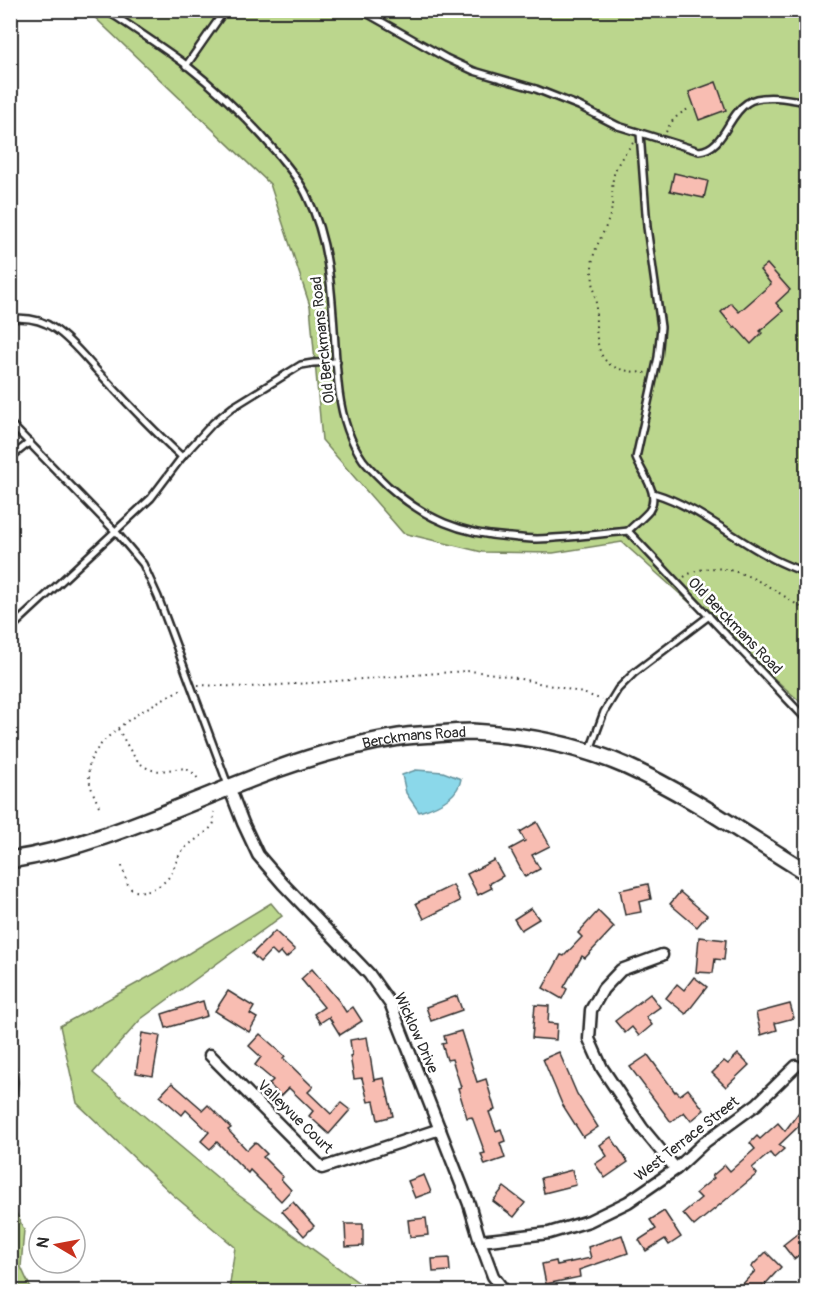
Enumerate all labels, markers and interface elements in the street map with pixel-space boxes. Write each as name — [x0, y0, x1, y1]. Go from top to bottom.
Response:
street label: Old Berckmans Road — [307, 275, 339, 405]
street label: Old Berckmans Road — [684, 573, 786, 679]
street label: Berckmans Road — [361, 723, 466, 753]
street label: Wicklow Drive — [390, 990, 442, 1077]
street label: Valleyvue Court — [253, 1076, 338, 1159]
street label: West Terrace Street — [631, 1092, 744, 1186]
north arrow — [27, 1215, 87, 1275]
text: N — [32, 1235, 54, 1250]

